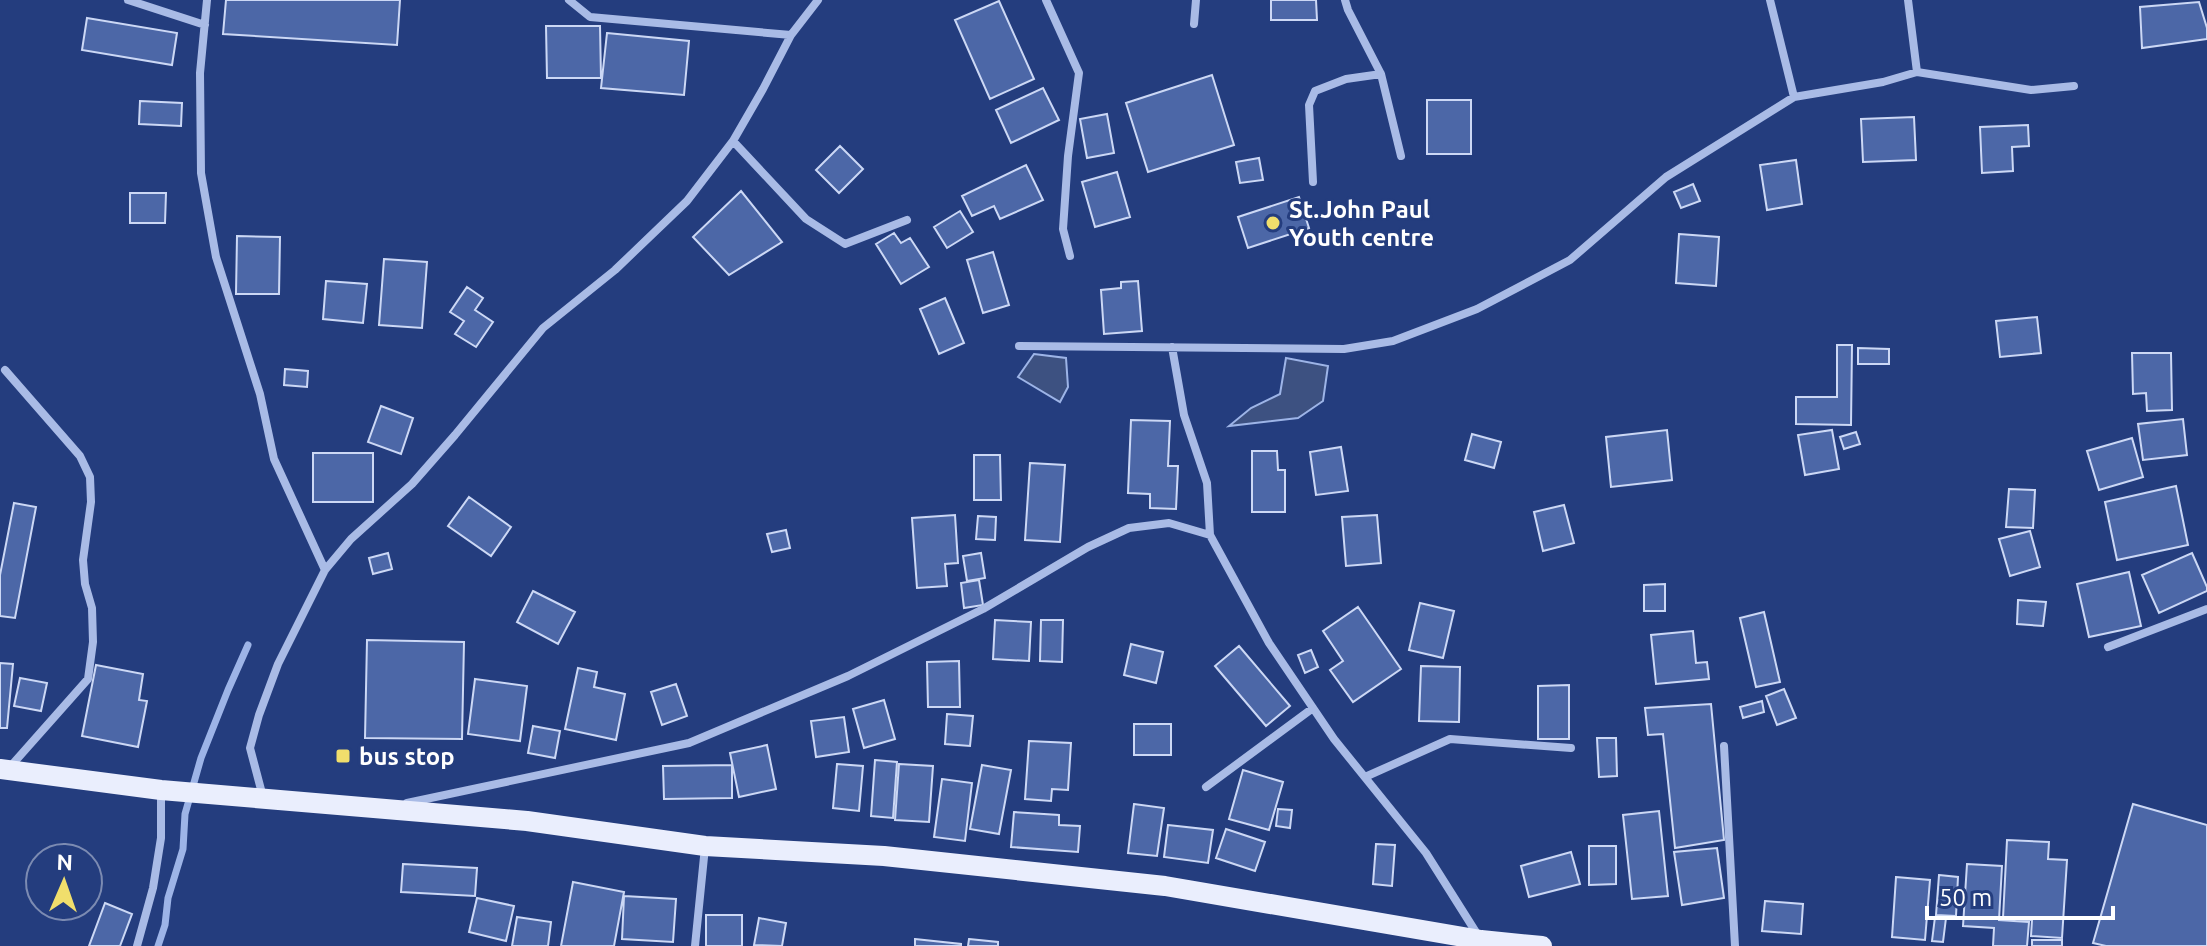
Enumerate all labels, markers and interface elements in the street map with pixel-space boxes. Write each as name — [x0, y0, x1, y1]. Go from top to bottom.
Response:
place label: St.John Paul Youth centre — [1289, 196, 1434, 251]
marker: St.John Paul Youth centre — [1264, 214, 1282, 232]
place label: bus stop — [359, 743, 455, 770]
marker: bus stop — [334, 747, 352, 765]
north arrow — [24, 842, 104, 922]
text: N — [56, 849, 73, 874]
scale bar — [1927, 870, 2113, 920]
text: 50 m — [1939, 884, 1992, 911]

